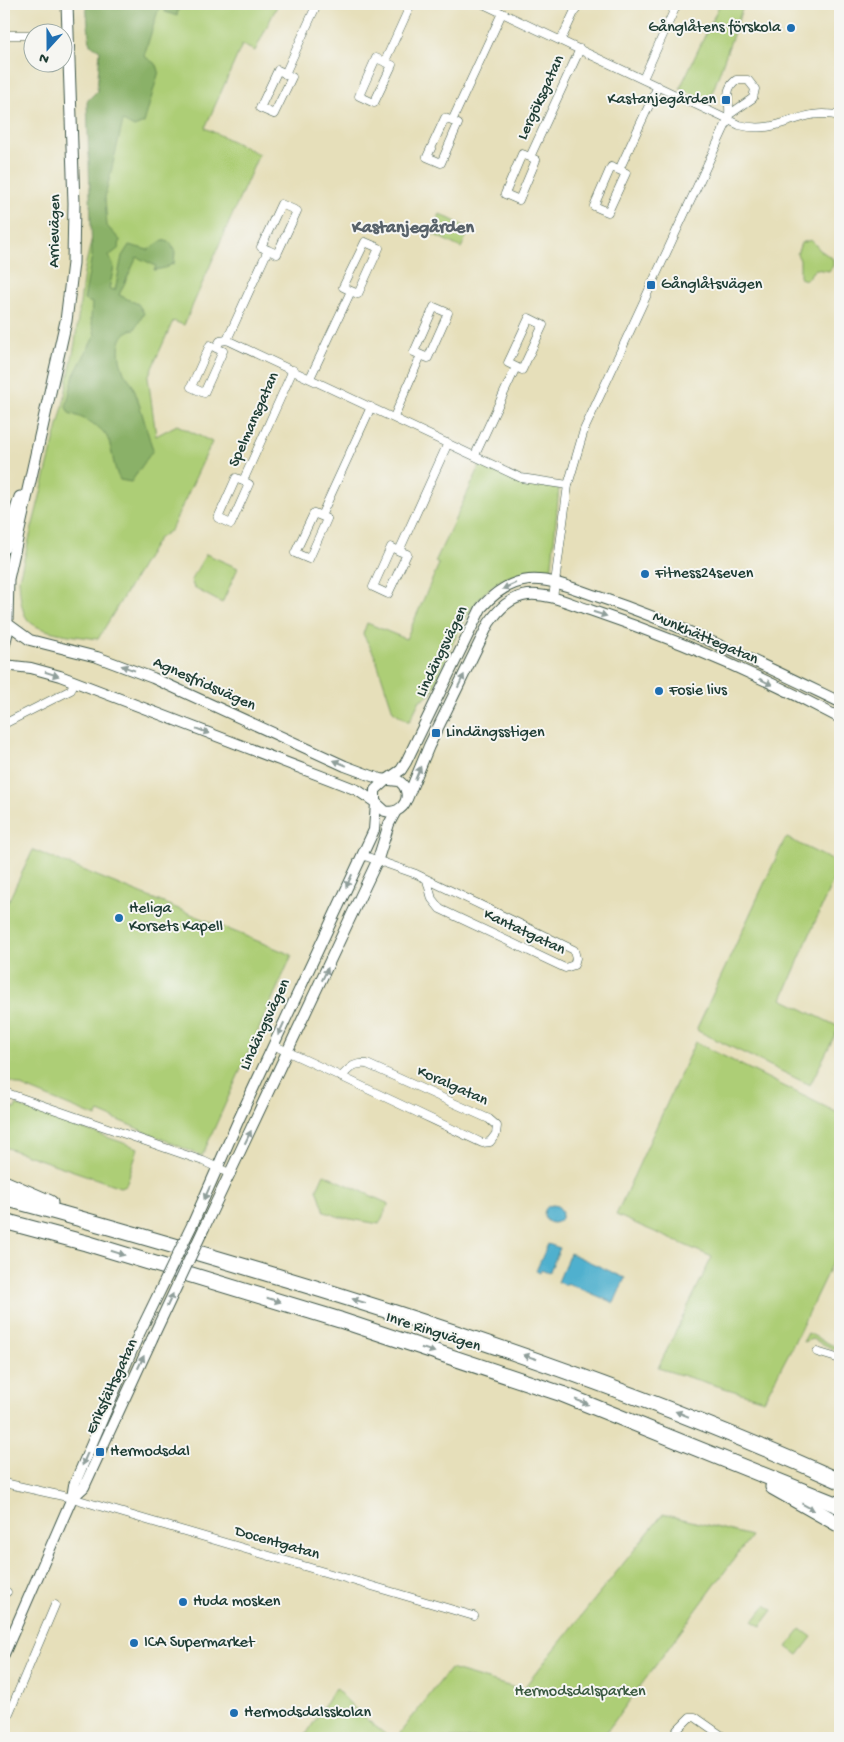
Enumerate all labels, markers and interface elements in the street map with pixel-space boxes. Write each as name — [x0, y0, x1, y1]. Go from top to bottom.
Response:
place label: Gånglåtens förskola — [648, 19, 782, 38]
north arrow — [22, 22, 72, 72]
marker: Gånglåtens förskola — [785, 22, 797, 34]
text: N — [37, 48, 52, 67]
street label: Lergöksgatan — [514, 52, 570, 143]
place label: Kastanjegården — [608, 91, 716, 110]
marker: Kastanjegården — [720, 94, 732, 106]
street label: Arrievägen — [46, 194, 66, 268]
district label: Kastanjegården — [351, 218, 474, 239]
place label: Gånglåtsvägen — [661, 276, 763, 295]
marker: Gånglåtsvägen — [645, 279, 657, 291]
street label: Spelmansgatan — [226, 369, 285, 470]
place label: Fitness24seven — [654, 565, 754, 584]
marker: Fitness24seven — [639, 568, 651, 580]
one-way arrow — [502, 582, 516, 590]
street label: Lindängsvägen — [413, 603, 473, 701]
street label: Munkhättegatan — [649, 608, 761, 670]
one-way arrow — [592, 610, 607, 618]
street label: Agnesfridsvägen — [150, 654, 259, 716]
one-way arrow — [120, 664, 135, 672]
one-way arrow — [44, 670, 59, 678]
one-way arrow — [457, 674, 465, 688]
one-way arrow — [759, 678, 773, 686]
place label: Fosie livs — [668, 682, 728, 701]
marker: Fosie livs — [653, 685, 665, 697]
place label: Lindängsstigen — [446, 724, 545, 743]
marker: Lindängsstigen — [430, 727, 442, 739]
one-way arrow — [196, 728, 211, 735]
one-way arrow — [333, 759, 347, 767]
one-way arrow — [415, 765, 422, 780]
one-way arrow — [345, 874, 353, 888]
place label: Heliga Korsets Kapell — [129, 900, 223, 937]
street label: Kantatgatan — [480, 906, 568, 960]
marker: Heliga Korsets Kapell — [113, 912, 125, 924]
one-way arrow — [321, 967, 329, 981]
street label: Lindängsvägen — [237, 976, 296, 1074]
one-way arrow — [277, 1022, 285, 1036]
street label: Koralgatan — [413, 1063, 491, 1111]
one-way arrow — [244, 1130, 252, 1144]
one-way arrow — [203, 1186, 211, 1200]
one-way arrow — [111, 1249, 126, 1257]
one-way arrow — [166, 1293, 175, 1308]
one-way arrow — [266, 1296, 281, 1304]
one-way arrow — [352, 1297, 367, 1304]
street label: Inre Ringvägen — [383, 1309, 483, 1357]
street label: Eriksfältsgatan — [83, 1336, 144, 1438]
one-way arrow — [421, 1346, 436, 1354]
one-way arrow — [523, 1353, 538, 1361]
one-way arrow — [137, 1355, 145, 1369]
one-way arrow — [575, 1398, 590, 1406]
one-way arrow — [675, 1410, 690, 1418]
place label: Hermodsdal — [110, 1443, 190, 1462]
marker: Hermodsdal — [94, 1446, 106, 1458]
one-way arrow — [80, 1452, 88, 1466]
one-way arrow — [801, 1502, 814, 1511]
street label: Docentgatan — [231, 1523, 322, 1565]
place label: Huda mosken — [193, 1593, 281, 1612]
marker: Huda mosken — [177, 1596, 189, 1608]
place label: ICA Supermarket — [144, 1634, 256, 1653]
marker: ICA Supermarket — [128, 1637, 140, 1649]
park label: Hermodsdalsparken — [514, 1683, 646, 1702]
place label: Hermodsdalsskolan — [244, 1704, 371, 1723]
marker: Hermodsdalsskolan — [228, 1707, 240, 1719]

